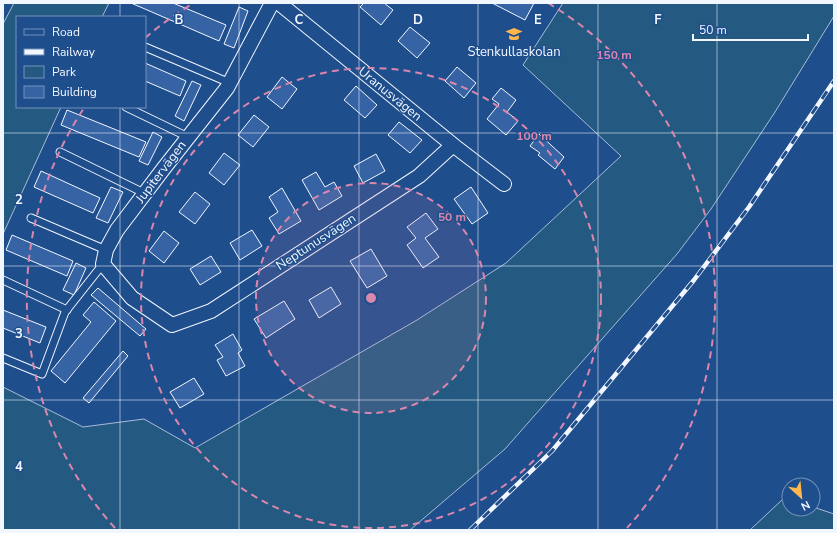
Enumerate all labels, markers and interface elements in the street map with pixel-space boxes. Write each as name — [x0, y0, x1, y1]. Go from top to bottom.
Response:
text: B — [175, 11, 184, 29]
text: C — [295, 11, 304, 29]
text: D — [413, 11, 423, 29]
text: E — [534, 11, 542, 29]
text: F — [654, 11, 662, 29]
legend — [16, 16, 146, 108]
scale bar — [693, 16, 808, 42]
text: 50 m — [699, 22, 727, 38]
text: Road — [52, 24, 80, 40]
school or university icon: Stenkullaskolan — [505, 25, 523, 43]
place label: Stenkullaskolan — [467, 43, 561, 61]
text: Railway — [52, 44, 96, 60]
text: 150 m — [596, 47, 632, 63]
street label: Uranusvägen — [354, 63, 426, 125]
text: Park — [52, 64, 77, 80]
text: Building — [52, 84, 97, 100]
text: 100 m — [516, 128, 552, 144]
street label: Jupitervägen — [131, 137, 190, 208]
text: 2 — [15, 191, 23, 209]
street label: Neptunusvägen — [272, 209, 360, 275]
text: 50 m — [438, 209, 466, 225]
centre of rings — [364, 291, 378, 305]
text: 3 — [15, 325, 23, 343]
text: 4 — [15, 458, 23, 476]
north arrow — [781, 477, 821, 517]
text: N — [798, 497, 812, 514]

